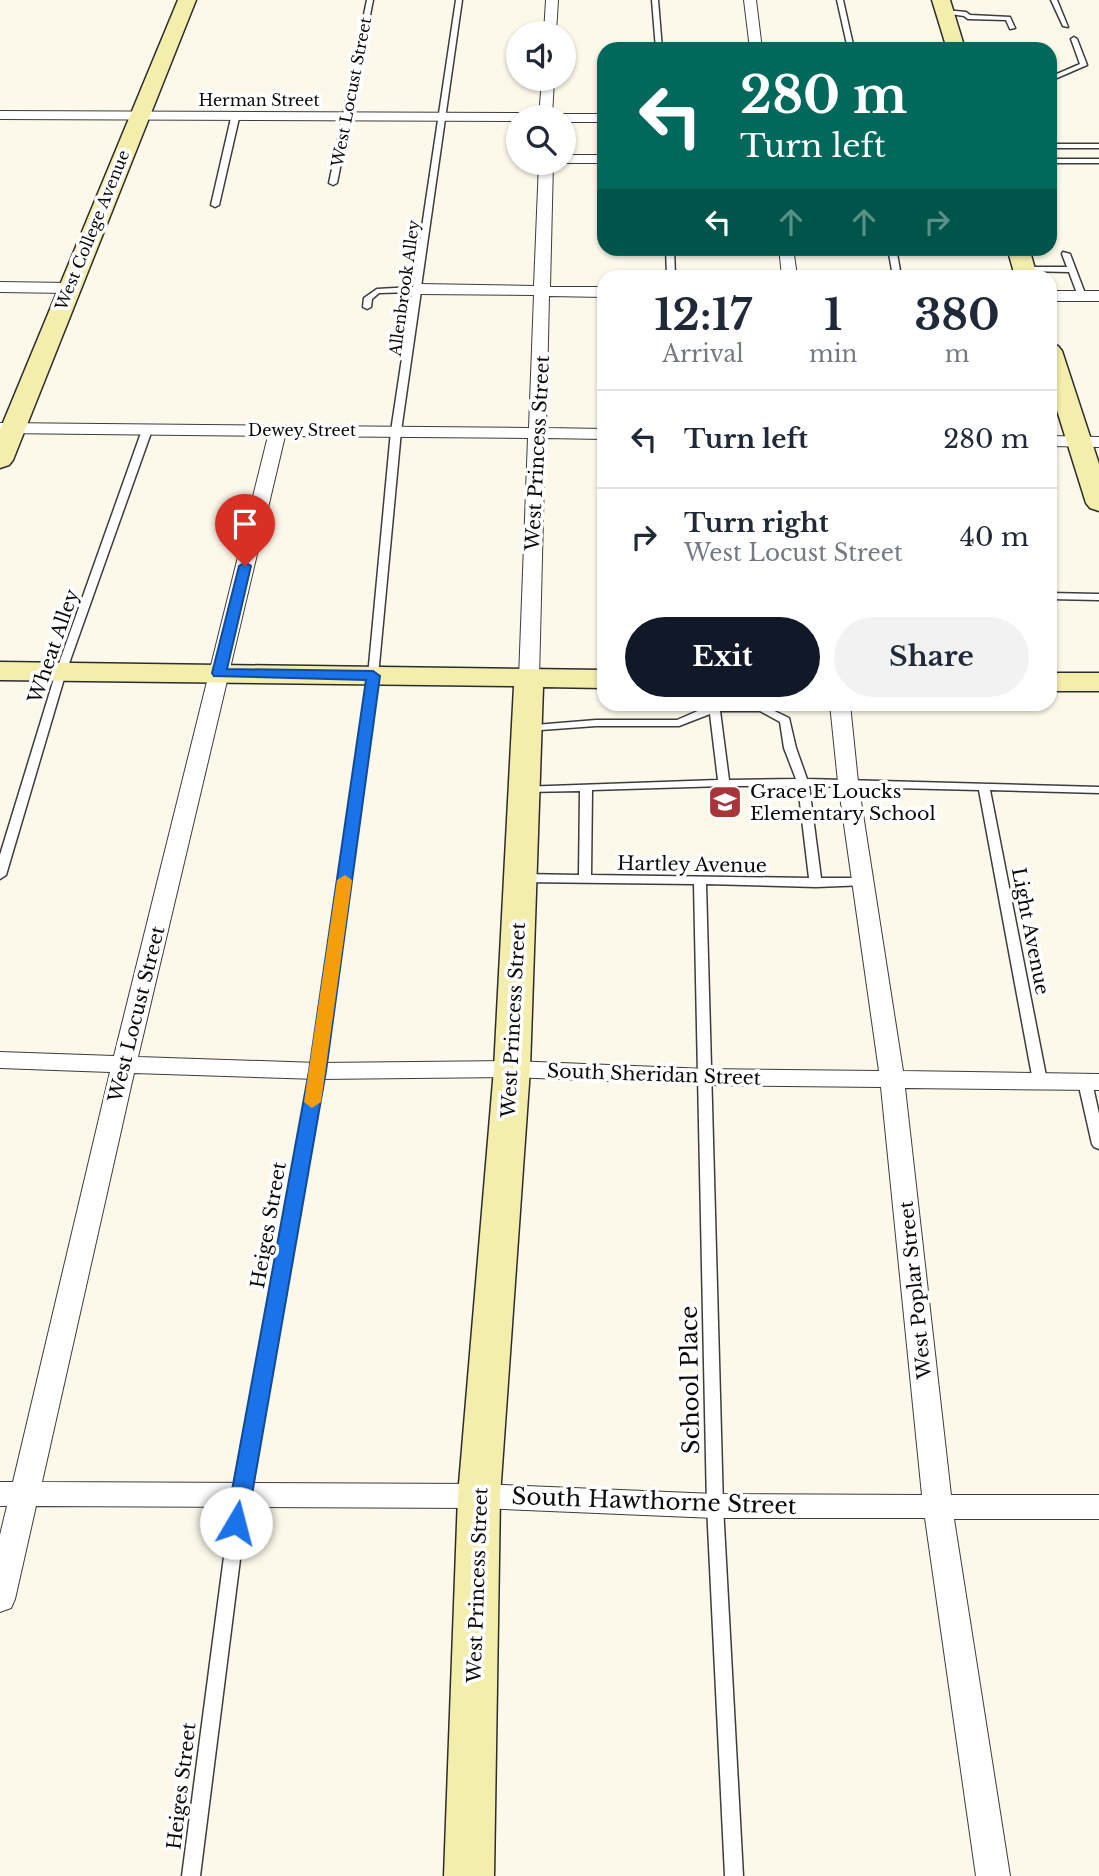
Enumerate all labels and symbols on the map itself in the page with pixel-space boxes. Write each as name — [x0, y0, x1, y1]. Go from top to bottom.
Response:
street label: West Locust Street — [326, 15, 375, 170]
street label: Herman Street — [199, 90, 319, 110]
street label: West College Avenue — [50, 147, 133, 314]
street label: Allenbrook Alley — [384, 218, 424, 358]
street label: West Princess Street — [521, 354, 554, 552]
street label: Dewey Street — [248, 420, 356, 440]
pin — [215, 494, 275, 566]
street label: Wheat Alley — [23, 586, 84, 707]
place label: Grace E Loucks Elementary School — [750, 780, 936, 825]
school or university icon: Grace E Loucks Elementary School — [706, 783, 744, 821]
street label: Hartley Avenue — [617, 852, 767, 877]
street label: Light Avenue — [1007, 866, 1054, 997]
street label: West Princess Street — [497, 921, 530, 1119]
street label: West Locust Street — [103, 923, 170, 1105]
street label: South Sheridan Street — [547, 1059, 762, 1090]
street label: Heiges Street — [246, 1159, 291, 1290]
street label: West Poplar Street — [895, 1199, 936, 1381]
street label: School Place — [675, 1305, 705, 1455]
street label: South Hawthorne Street — [511, 1482, 797, 1520]
position arrow — [199, 1486, 273, 1560]
street label: West Princess Street — [463, 1486, 492, 1684]
street label: Heiges Street — [162, 1720, 201, 1851]

